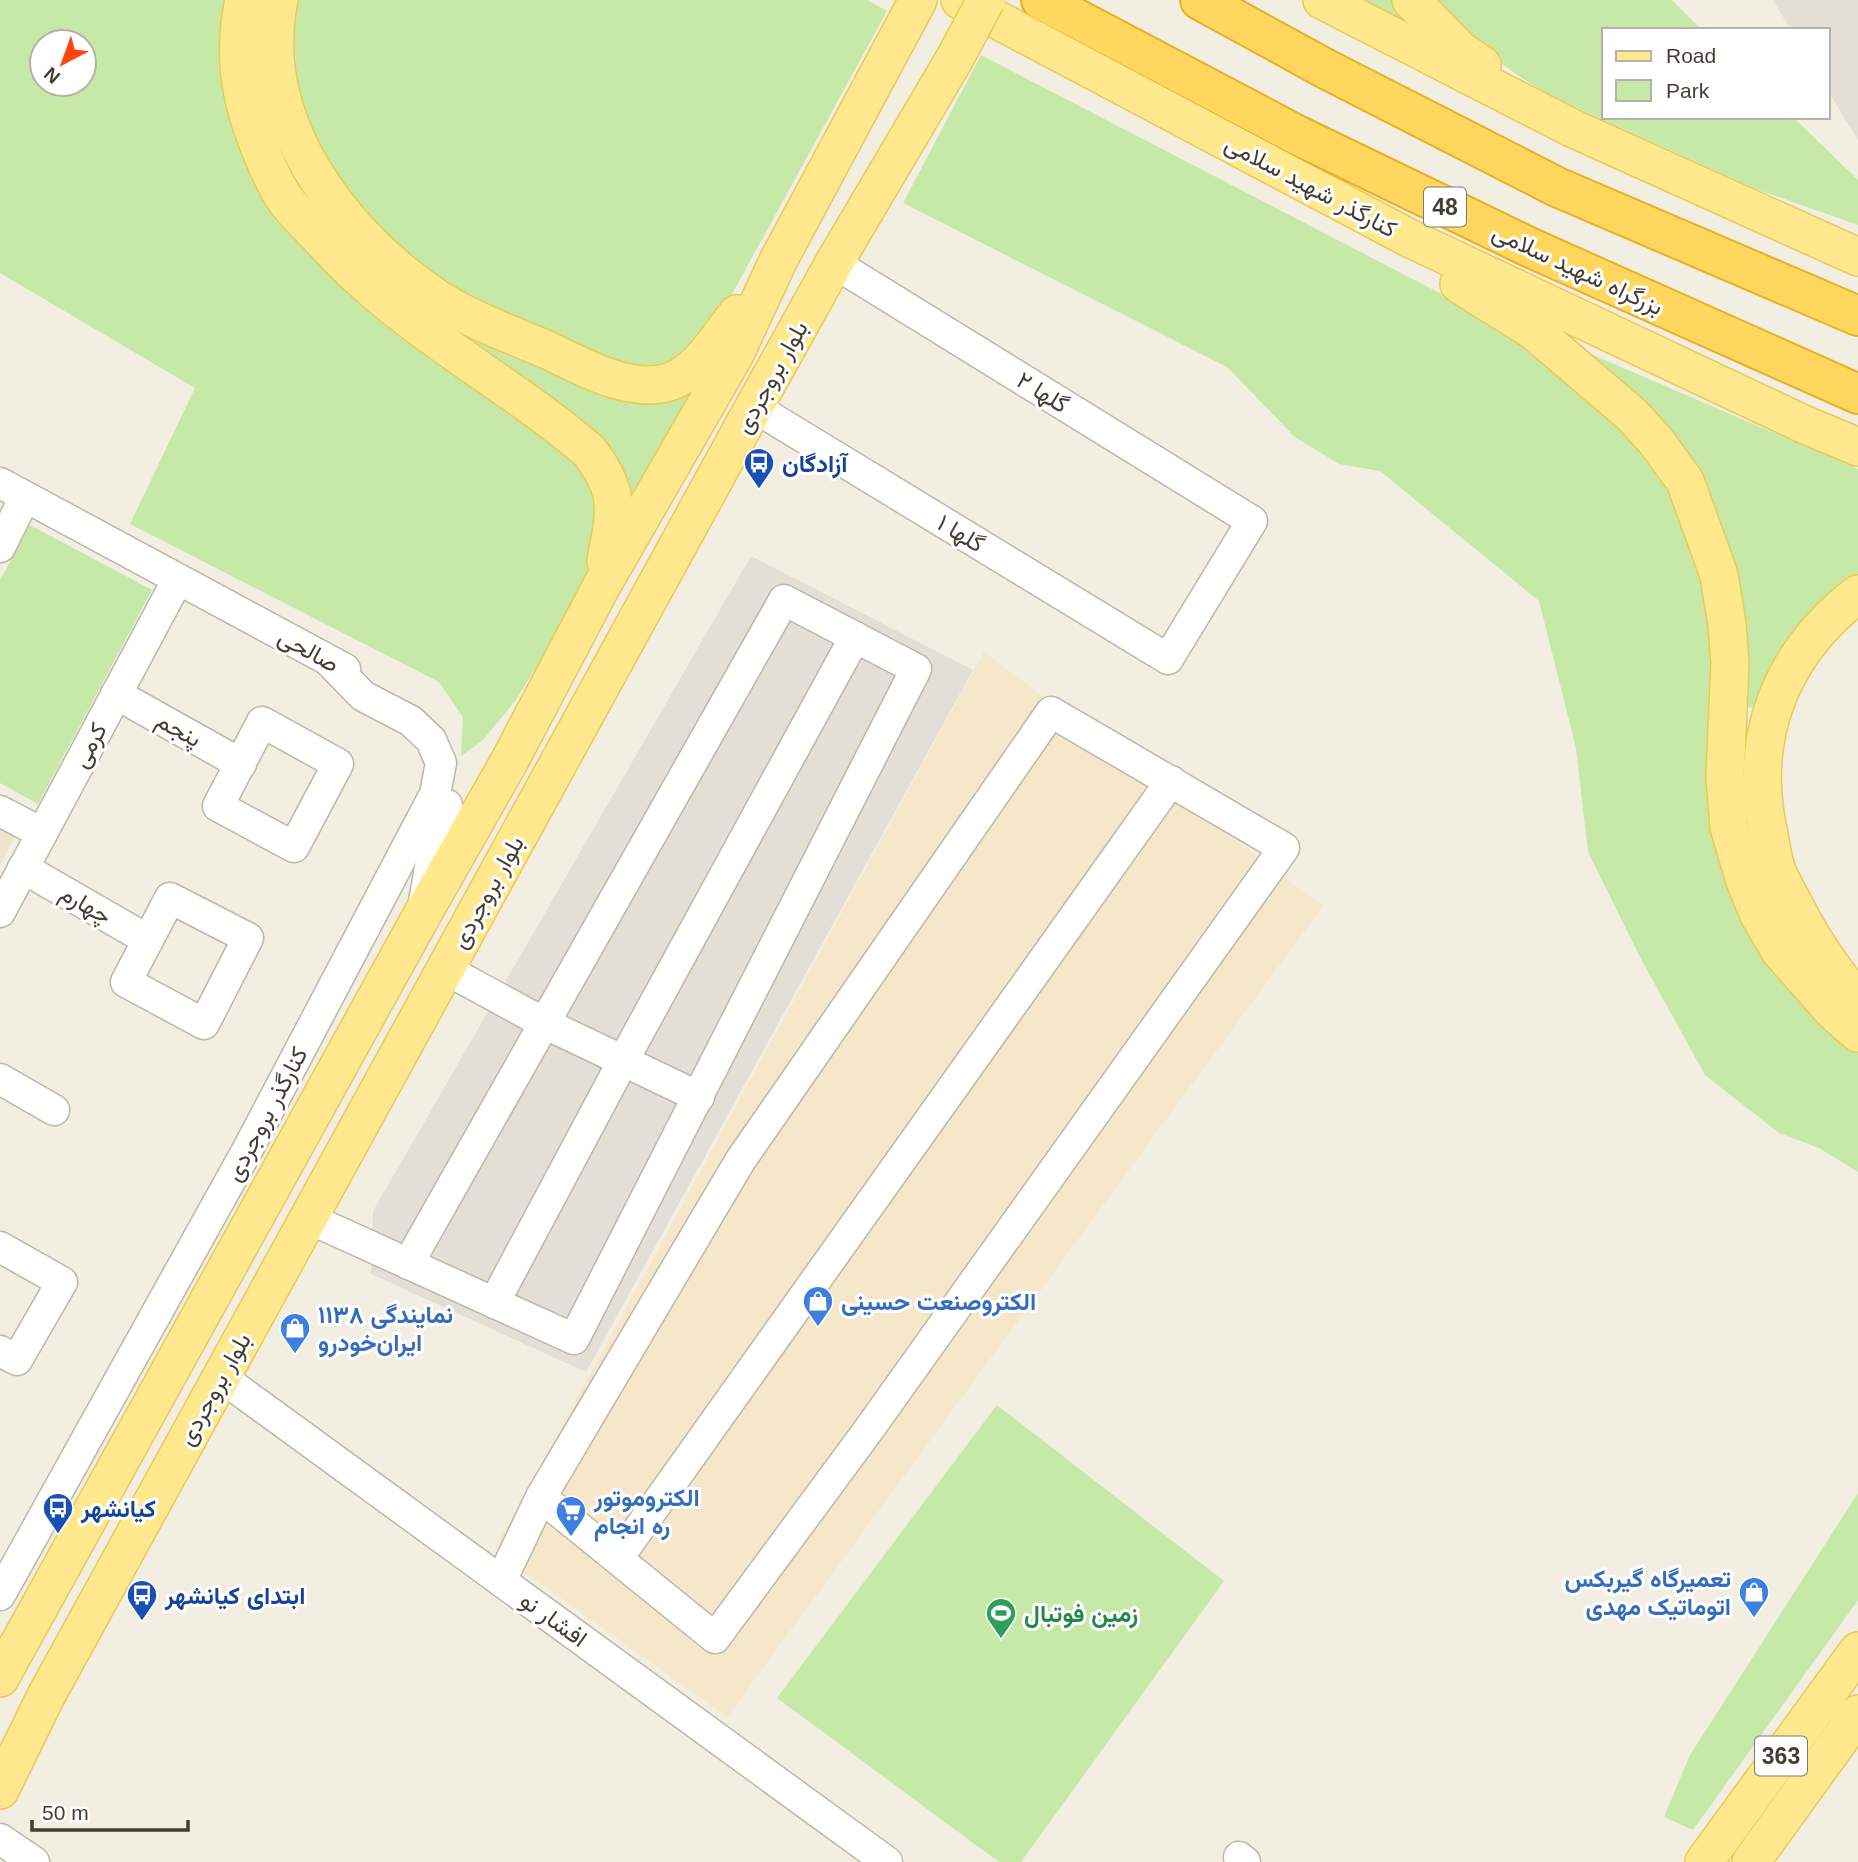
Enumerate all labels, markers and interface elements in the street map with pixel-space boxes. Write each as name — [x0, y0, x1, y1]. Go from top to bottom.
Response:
north arrow — [28, 28, 98, 98]
legend — [1602, 28, 1830, 119]
text: Road — [1666, 44, 1716, 67]
text: N — [40, 63, 64, 88]
text: Park — [1666, 79, 1710, 102]
street label: کنارگذر شهید سلامی — [1220, 129, 1401, 244]
road number: 48 — [1424, 188, 1466, 227]
street label: بزرگراه شهید سلامی — [1488, 218, 1668, 322]
street label: بلوار بروجردی — [729, 316, 815, 439]
street label: گلها ۲ — [1011, 366, 1074, 420]
bus stop icon: آزادگان — [742, 446, 776, 490]
place label: آزادگان — [782, 450, 849, 479]
street label: گلها ۱ — [932, 509, 989, 559]
street label: صالحی — [273, 622, 344, 678]
street label: پنجم — [150, 706, 206, 755]
street label: کرمی — [66, 718, 114, 773]
street label: بلوار بروجردی — [445, 831, 531, 954]
street label: چهارم — [54, 879, 117, 932]
street label: کنارگذر بروجردی — [219, 1042, 314, 1187]
shop icon: الکتروصنعت حسینی — [801, 1284, 835, 1328]
place label: الکتروصنعت حسینی — [841, 1288, 1036, 1317]
place label: نمایندگی ۱۱۳۸ ایران‌خودرو — [318, 1301, 453, 1358]
shop icon: نمایندگی ۱۱۳۸ ایران‌خودرو — [278, 1311, 312, 1355]
street label: بلوار بروجردی — [172, 1328, 258, 1451]
place label: الکتروموتور ره انجام — [593, 1484, 700, 1542]
bus stop icon: کیانشهر — [41, 1491, 75, 1535]
supermarket icon: الکتروموتور ره انجام — [554, 1494, 588, 1538]
place label: کیانشهر — [80, 1495, 156, 1524]
place label: تعمیرگاه گیربکس اتوماتیک مهدی — [1564, 1565, 1731, 1622]
shop icon: تعمیرگاه گیربکس اتوماتیک مهدی — [1737, 1575, 1771, 1619]
bus stop icon: ابتدای کیانشهر — [125, 1578, 159, 1622]
place label: ابتدای کیانشهر — [164, 1582, 305, 1611]
street label: افشار نو — [514, 1586, 592, 1654]
sports icon: زمین فوتبال — [984, 1596, 1018, 1640]
place label: زمین فوتبال — [1024, 1600, 1138, 1629]
road number: 363 — [1755, 1736, 1807, 1776]
scale bar — [32, 1788, 187, 1832]
text: 50 m — [42, 1801, 89, 1824]

